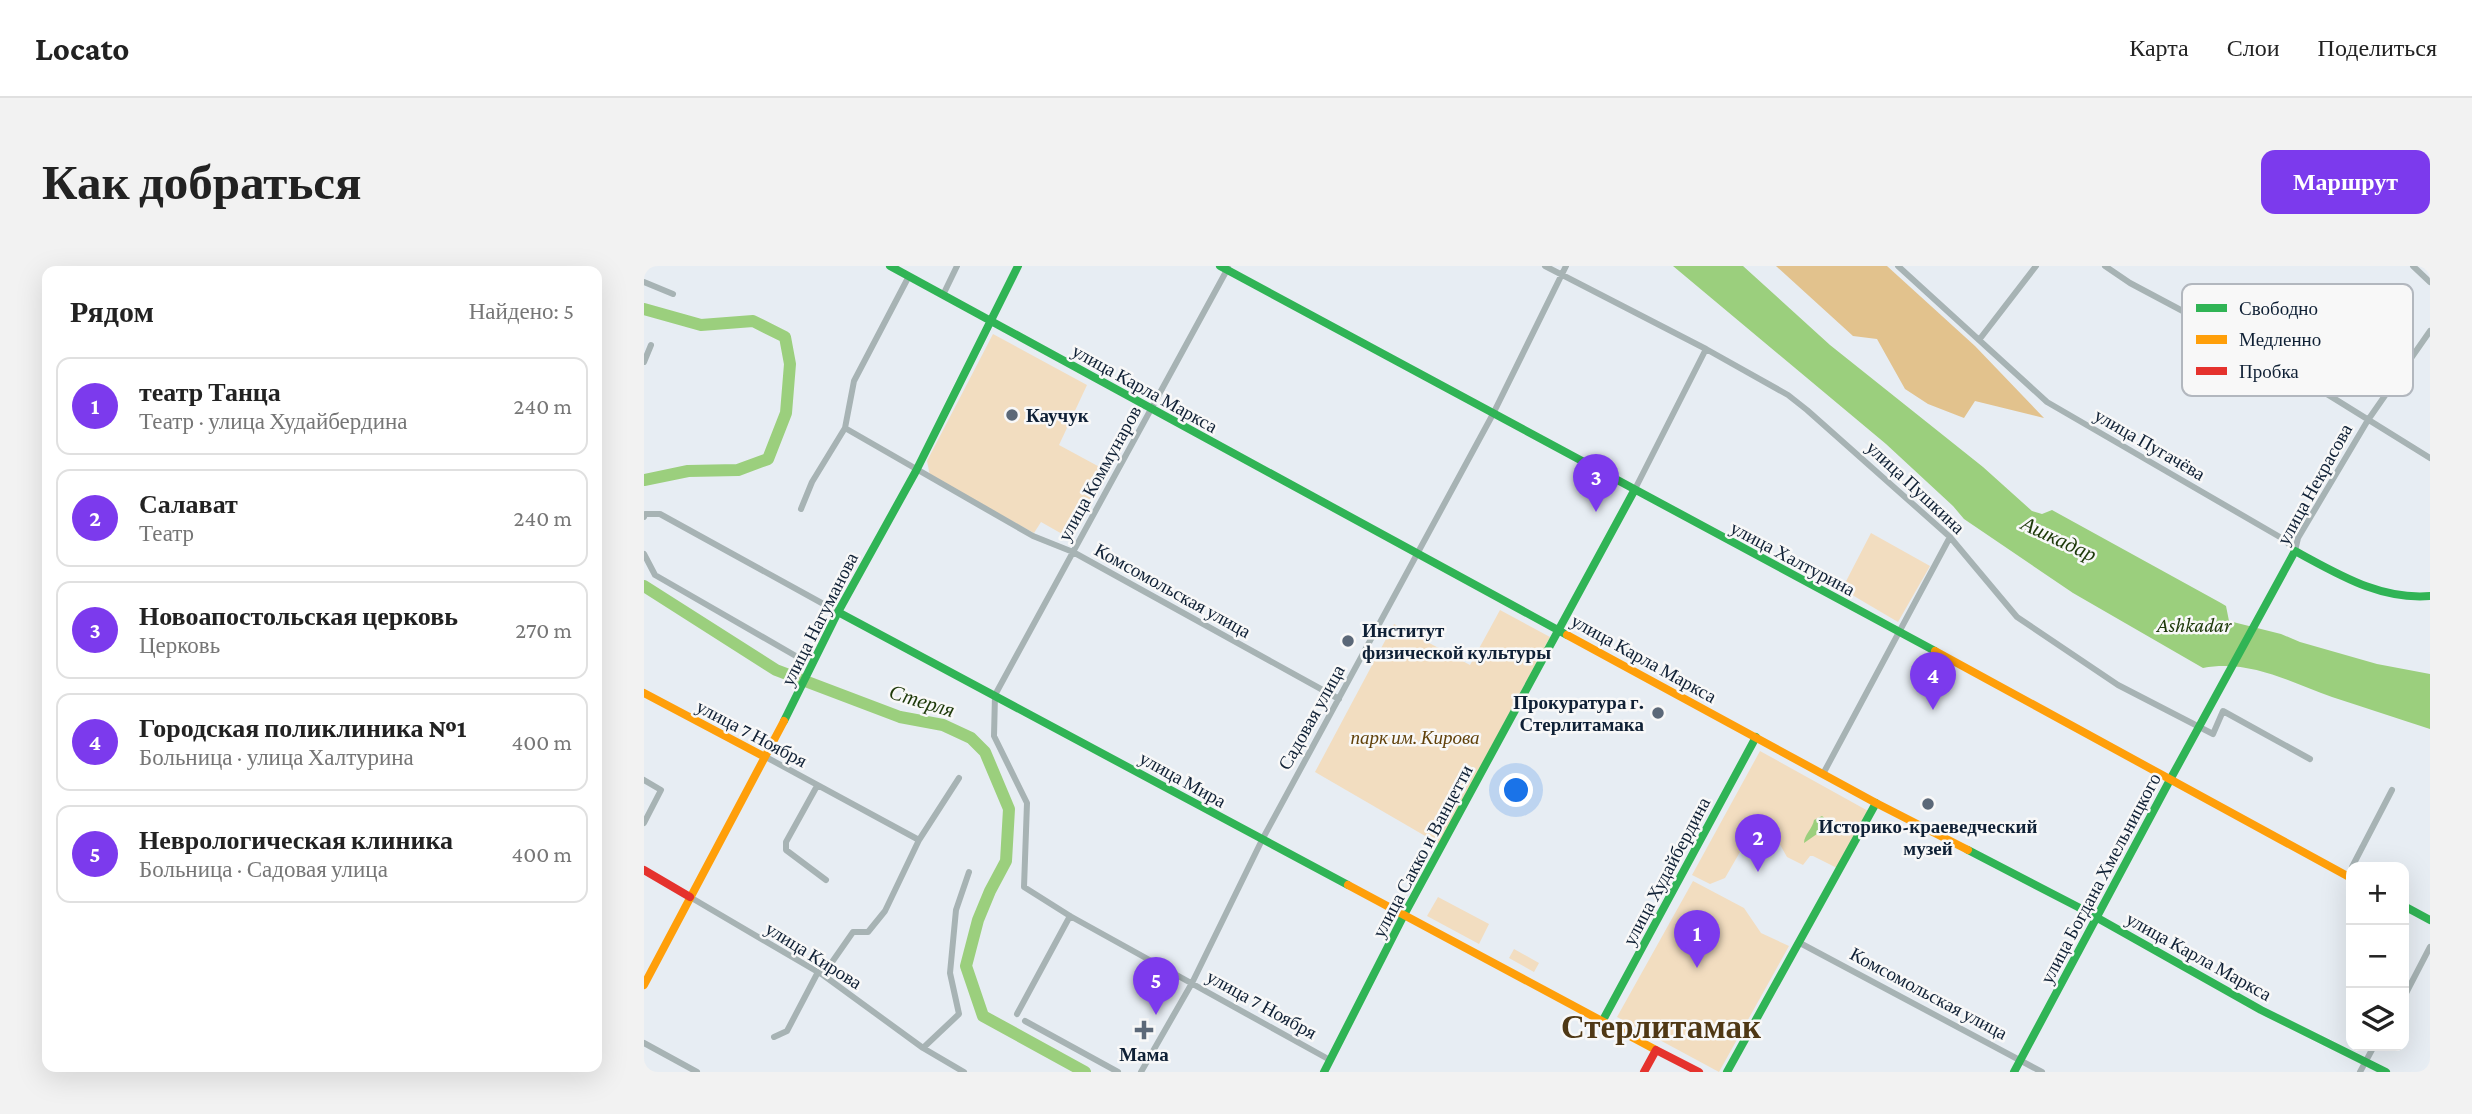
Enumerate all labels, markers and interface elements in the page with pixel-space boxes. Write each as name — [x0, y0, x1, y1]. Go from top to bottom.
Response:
text: Locato — [35, 30, 130, 67]
text: Карта — [2129, 34, 2189, 61]
text: Слои — [2227, 34, 2280, 61]
text: Поделиться — [2318, 34, 2437, 61]
button: Маршрут — [2261, 150, 2430, 214]
text: Как добраться — [42, 155, 362, 210]
legend — [2182, 284, 2413, 396]
text: Рядом — [70, 295, 154, 328]
text: Найдено: 5 — [469, 298, 574, 324]
text: Свободно — [2239, 298, 2318, 319]
text: Медленно — [2239, 329, 2321, 350]
street label: улица Карла Маркса — [1068, 340, 1222, 437]
text: Пробка — [2239, 361, 2299, 382]
text: театр Танца — [139, 378, 281, 407]
text: 1 — [91, 393, 99, 419]
text: 240 m — [513, 393, 572, 419]
street label: улица Коммунаров — [1054, 402, 1145, 545]
street label: улица Пугачёва — [2091, 404, 2209, 485]
place label: Каучук — [1026, 405, 1089, 426]
marker: Каучук — [1004, 407, 1020, 423]
text: Театр · улица Худайбердина — [139, 408, 408, 434]
street label: улица Некрасова — [2273, 420, 2357, 548]
street label: улица Пушкина — [1862, 437, 1969, 539]
pin: 3 — [1573, 454, 1619, 512]
text: Салават — [139, 490, 238, 519]
text: 2 — [89, 505, 101, 531]
text: 240 m — [513, 505, 572, 531]
water label: Ашкадар — [2016, 510, 2100, 567]
street label: улица Халтурина — [1727, 517, 1859, 600]
text: Театр — [139, 520, 194, 546]
street label: Комсомольская улица — [1091, 539, 1255, 642]
street label: улица Нагуманова — [777, 549, 862, 689]
text: Новоапостольская церковь — [139, 602, 458, 631]
street label: улица Карла Маркса — [1567, 610, 1721, 707]
water label: Ashkadar — [2156, 613, 2232, 637]
text: 3 — [89, 617, 101, 643]
text: 270 m — [515, 617, 572, 643]
place label: Институт физической культуры — [1362, 620, 1551, 663]
text: Церковь — [139, 632, 220, 658]
marker: Институт физической культуры — [1340, 633, 1356, 649]
pin: 4 — [1910, 652, 1956, 710]
street label: Садовая улица — [1274, 661, 1349, 773]
water label: Стерля — [886, 680, 958, 722]
place label: Прокуратура г. Стерлитамака — [1513, 692, 1644, 735]
street label: улица 7 Ноября — [693, 695, 811, 772]
marker: Прокуратура г. Стерлитамака — [1650, 705, 1666, 721]
text: Городская поликлиника №1 — [139, 714, 466, 743]
park label: парк им. Кирова — [1350, 727, 1480, 748]
text: 4 — [89, 729, 101, 755]
text: 400 m — [511, 729, 572, 755]
text: Больница · улица Халтурина — [139, 744, 414, 770]
street label: улица Мира — [1136, 747, 1230, 812]
street label: улица Сакко и Ванцетти — [1368, 761, 1477, 941]
street label: улица Богдана Хмельницкого — [2036, 769, 2165, 987]
your location — [1499, 773, 1533, 807]
street label: улица Худайбердина — [1619, 793, 1715, 949]
marker: Историко-краеведческий музей — [1920, 796, 1936, 812]
pin: 2 — [1735, 814, 1781, 872]
place label: Историко-краеведческий музей — [1819, 816, 2038, 859]
text: Неврологическая клиника — [139, 826, 453, 855]
text: 5 — [89, 841, 101, 867]
text: 400 m — [511, 841, 572, 867]
text: Больница · Садовая улица — [139, 856, 388, 882]
map controls — [2346, 862, 2409, 1051]
button: + — [2346, 862, 2409, 925]
street label: улица Карла Маркса — [2122, 908, 2276, 1005]
pin: 1 — [1674, 910, 1720, 968]
street label: улица Кирова — [762, 918, 866, 994]
button: − — [2346, 925, 2409, 988]
street label: Комсомольская улица — [1847, 943, 2011, 1044]
pin: 5 — [1133, 957, 1179, 1015]
street label: улица 7 Ноября — [1203, 966, 1321, 1043]
button: layers — [2346, 988, 2409, 1051]
district label: Стерлитамак — [1561, 1008, 1761, 1045]
marker: Мама — [1134, 1020, 1154, 1040]
place label: Мама — [1119, 1044, 1169, 1065]

